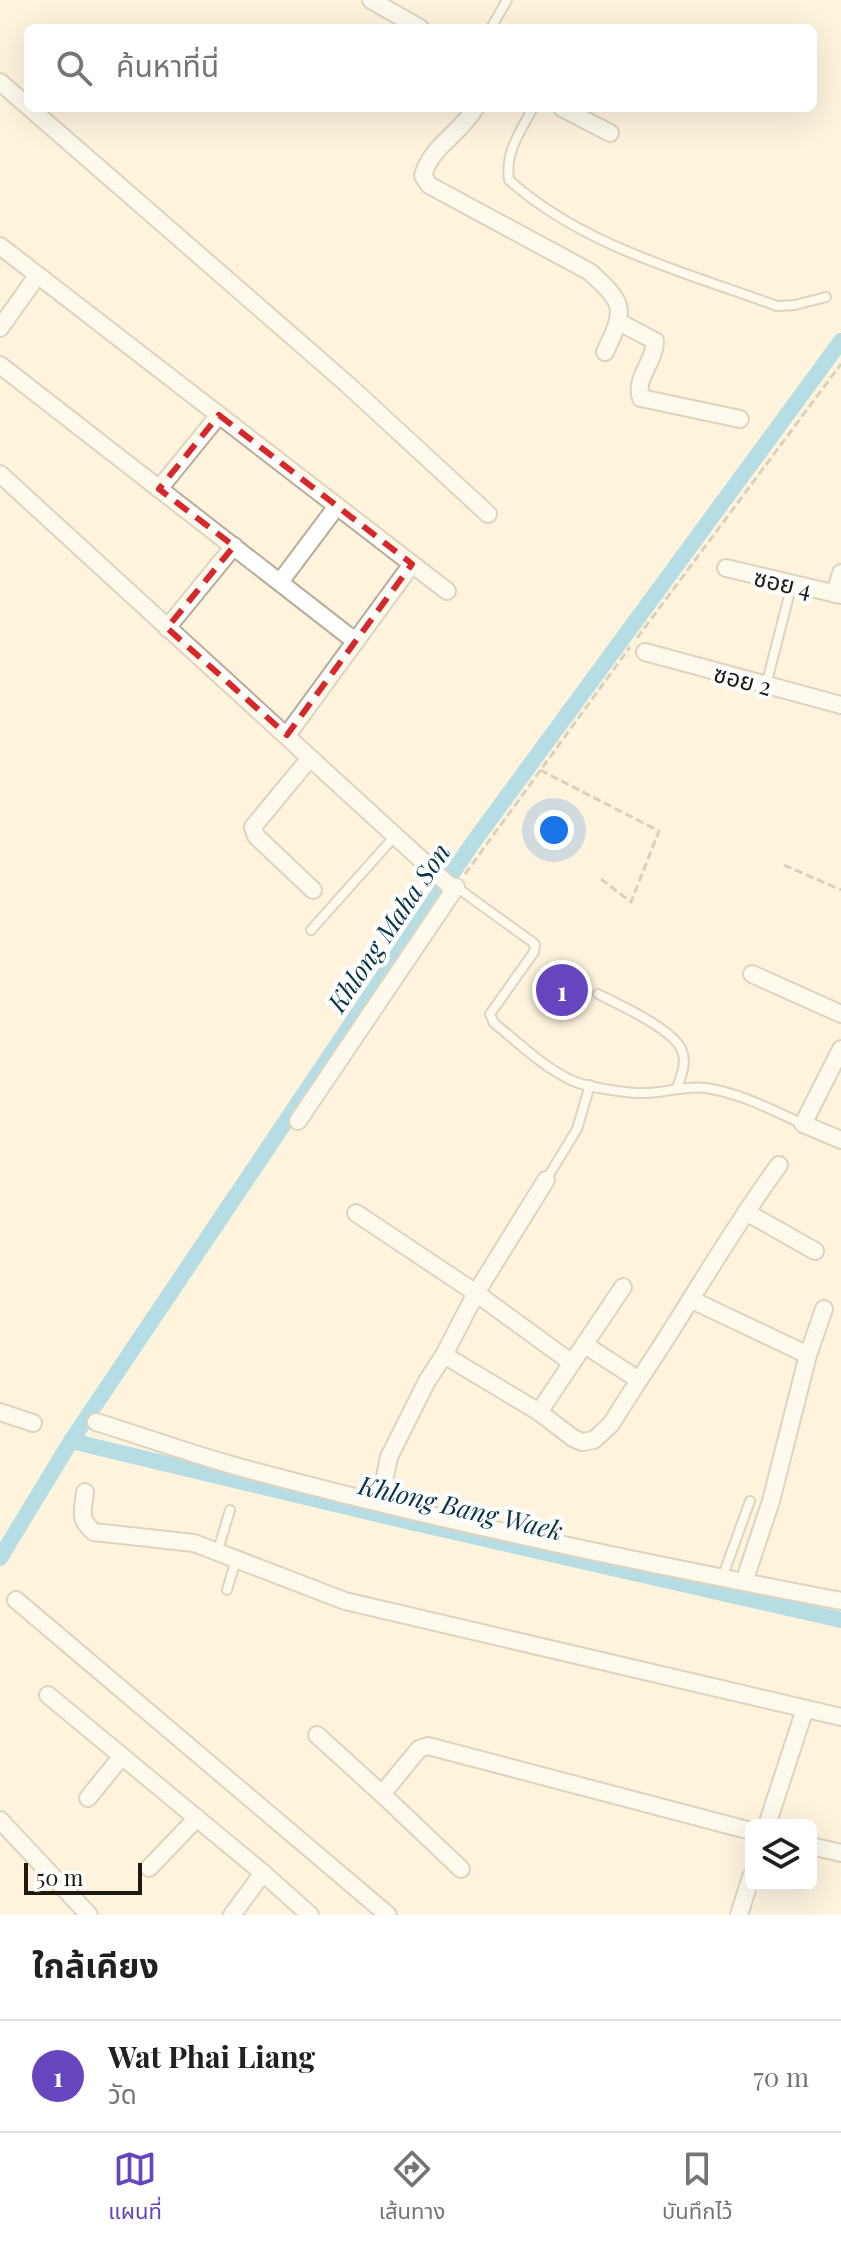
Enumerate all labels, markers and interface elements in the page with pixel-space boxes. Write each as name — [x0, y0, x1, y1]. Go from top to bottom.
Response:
search box — [24, 24, 817, 112]
text: ค้นหาที่นี่ — [116, 45, 219, 85]
icon: search — [52, 46, 96, 90]
street label: ซอย 4 — [751, 560, 815, 604]
street label: ซอย 2 — [710, 656, 776, 702]
your location — [534, 810, 574, 850]
water label: Khlong Maha Son — [318, 836, 457, 1019]
pin: 1 — [536, 960, 588, 1020]
water label: Khlong Bang Waek — [355, 1466, 566, 1547]
map controls — [745, 1819, 817, 1891]
button: layers — [745, 1819, 817, 1891]
scale bar — [24, 1859, 142, 1895]
text: 50 m — [36, 1862, 83, 1892]
text: ใกล้เคียง — [32, 1941, 159, 1987]
text: Wat Phai Liang — [108, 2036, 315, 2076]
text: 1 — [53, 2059, 63, 2094]
text: 70 m — [753, 2059, 809, 2094]
text: วัด — [108, 2076, 137, 2111]
tab: แผนที่ — [108, 2147, 162, 2229]
tab: เส้นทาง — [379, 2147, 445, 2229]
tab: บันทึกไว้ — [662, 2147, 733, 2229]

